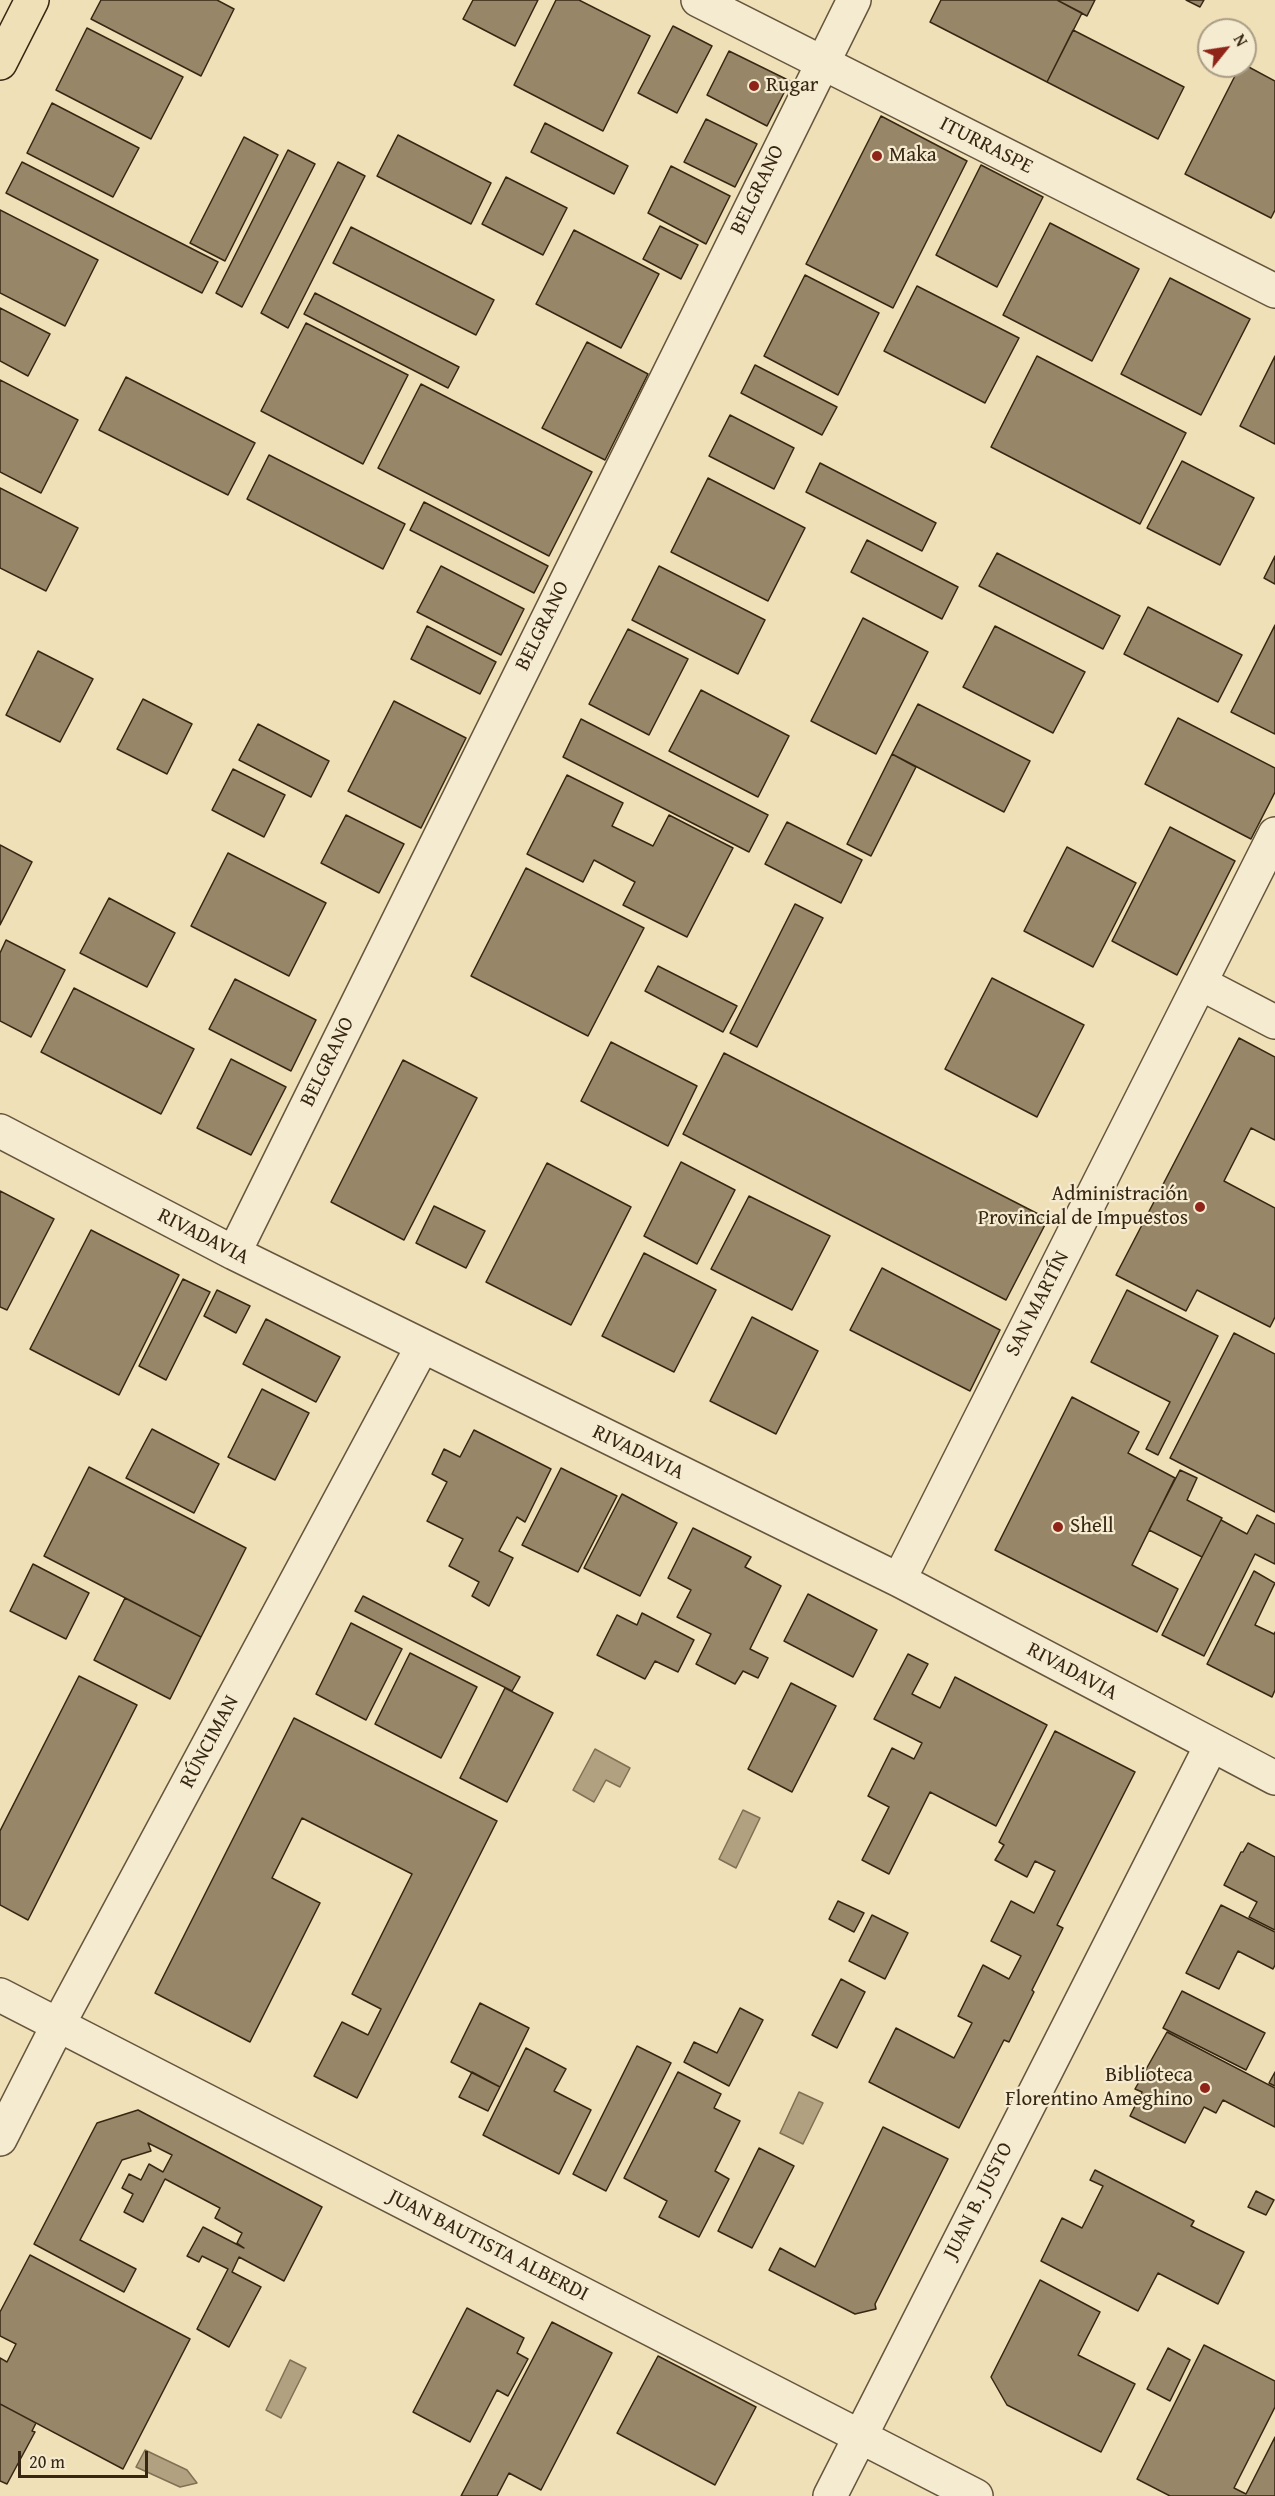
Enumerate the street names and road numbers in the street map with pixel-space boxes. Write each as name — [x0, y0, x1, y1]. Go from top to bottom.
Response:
street label: ITURRASPE — [935, 112, 1037, 180]
street label: BELGRANO — [726, 141, 790, 239]
street label: BELGRANO — [511, 577, 575, 675]
street label: BELGRANO — [296, 1013, 360, 1111]
street label: RIVADAVIA — [153, 1203, 253, 1271]
street label: SAN MARTÍN — [1001, 1247, 1075, 1361]
street label: RIVADAVIA — [588, 1420, 688, 1486]
street label: RIVADAVIA — [1022, 1638, 1122, 1706]
street label: RÚNCIMAN — [175, 1691, 245, 1793]
street label: JUAN B. JUSTO — [939, 2139, 1019, 2263]
street label: JUAN BAUTISTA ALBERDI — [384, 2185, 592, 2307]

